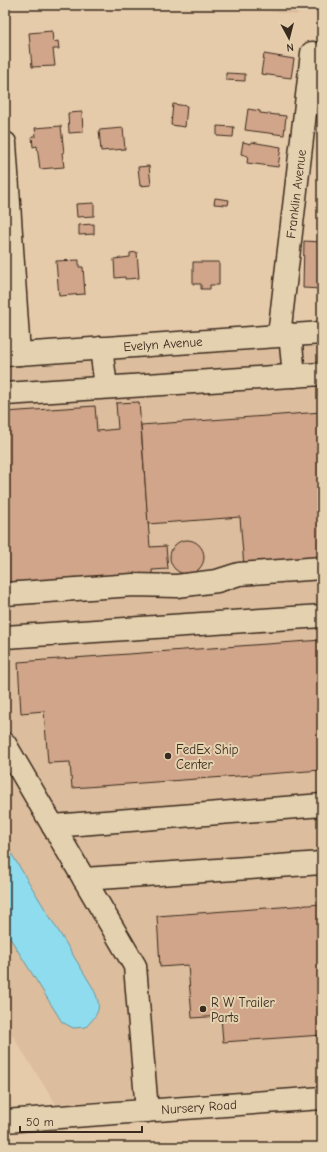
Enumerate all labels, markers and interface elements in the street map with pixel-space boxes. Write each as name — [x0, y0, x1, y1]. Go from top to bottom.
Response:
north arrow — [269, 18, 309, 58]
text: N — [286, 41, 295, 54]
street label: Franklin Avenue — [283, 148, 309, 239]
street label: Evelyn Avenue — [123, 334, 204, 354]
place label: FedEx Ship Center — [176, 742, 239, 772]
marker: FedEx Ship Center — [163, 751, 173, 761]
place label: R W Trailer Parts — [211, 995, 275, 1025]
marker: R W Trailer Parts — [198, 1004, 208, 1014]
street label: Nursery Road — [161, 1097, 237, 1117]
scale bar — [20, 1108, 142, 1134]
text: 50 m — [26, 1115, 54, 1129]

